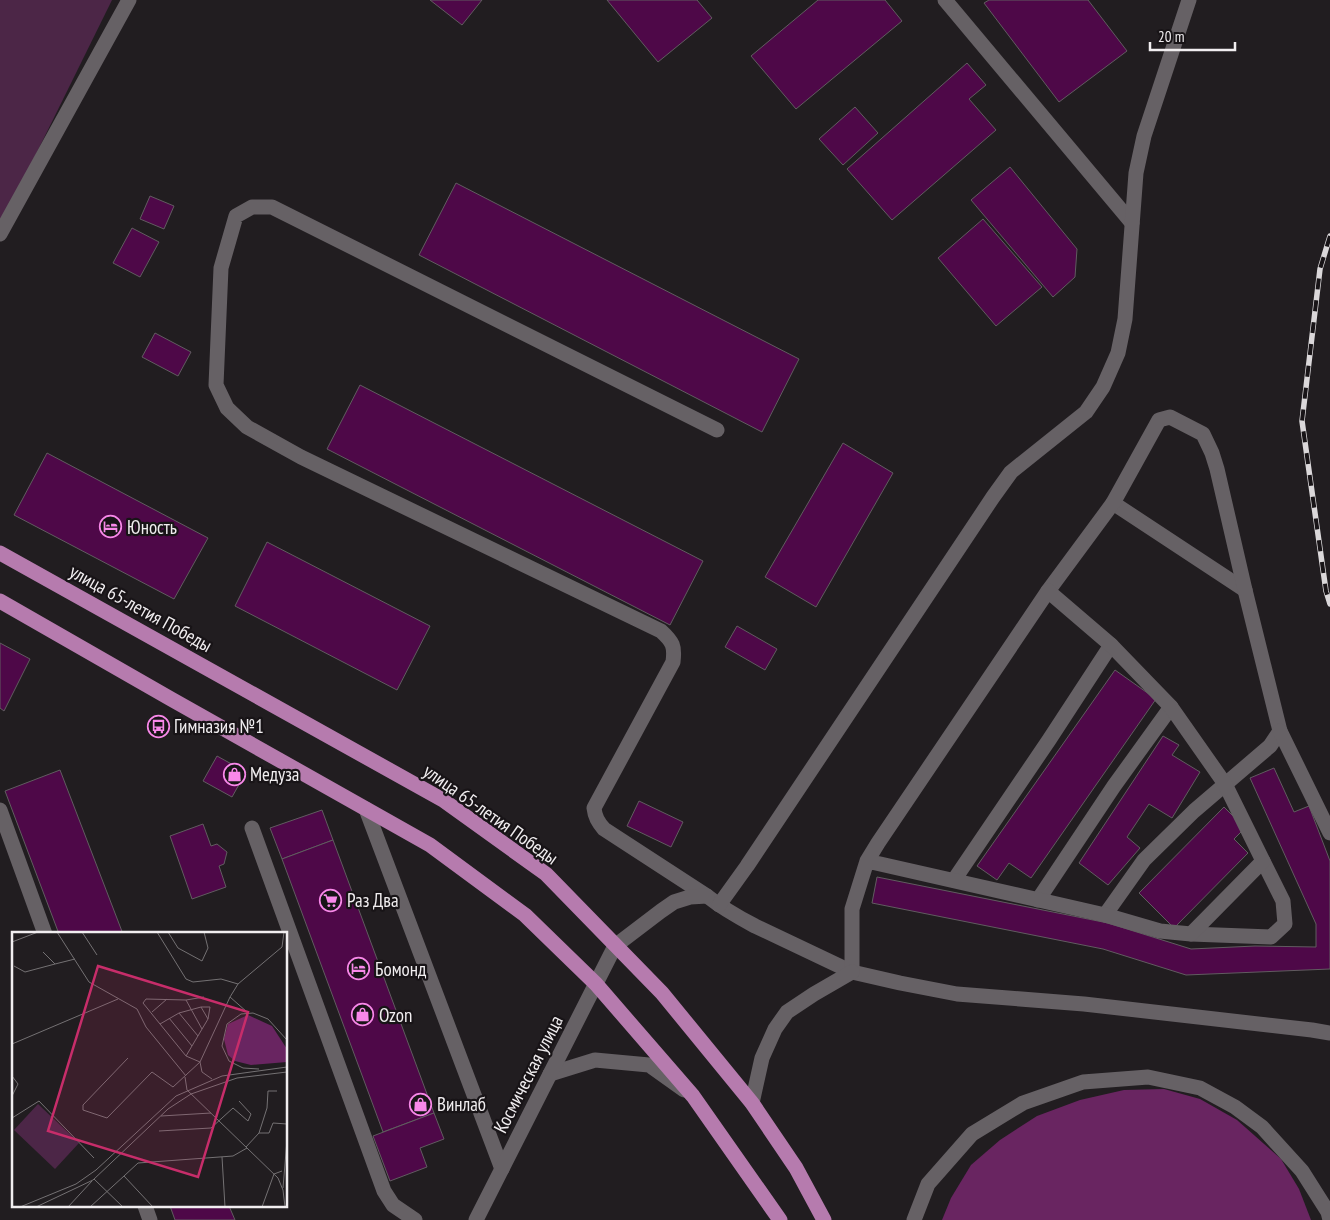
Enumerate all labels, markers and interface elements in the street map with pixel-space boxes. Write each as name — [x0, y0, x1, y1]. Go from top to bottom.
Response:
scale bar — [1150, 20, 1235, 52]
text: 20 m — [1158, 27, 1184, 46]
hotel icon: Юность — [99, 515, 123, 539]
place label: Юность — [127, 515, 177, 539]
street label: улица 65-летия Победы — [66, 559, 216, 657]
bus stop icon: Гимназия №1 — [146, 714, 170, 738]
place label: Гимназия №1 — [174, 714, 264, 738]
street label: улица 65-летия Победы — [419, 759, 563, 869]
shop icon: Медуза — [222, 762, 246, 786]
place label: Медуза — [250, 762, 299, 786]
supermarket icon: Раз Два — [319, 888, 343, 912]
place label: Раз Два — [347, 888, 399, 912]
inset map — [12, 932, 288, 1208]
hotel icon: Бомонд — [347, 957, 371, 981]
place label: Бомонд — [375, 957, 427, 981]
shop icon: Ozon — [351, 1003, 375, 1027]
place label: Ozon — [379, 1003, 412, 1027]
street label: Космическая улица — [488, 1011, 568, 1137]
shop icon: Винлаб — [409, 1092, 433, 1116]
place label: Винлаб — [437, 1092, 486, 1116]

